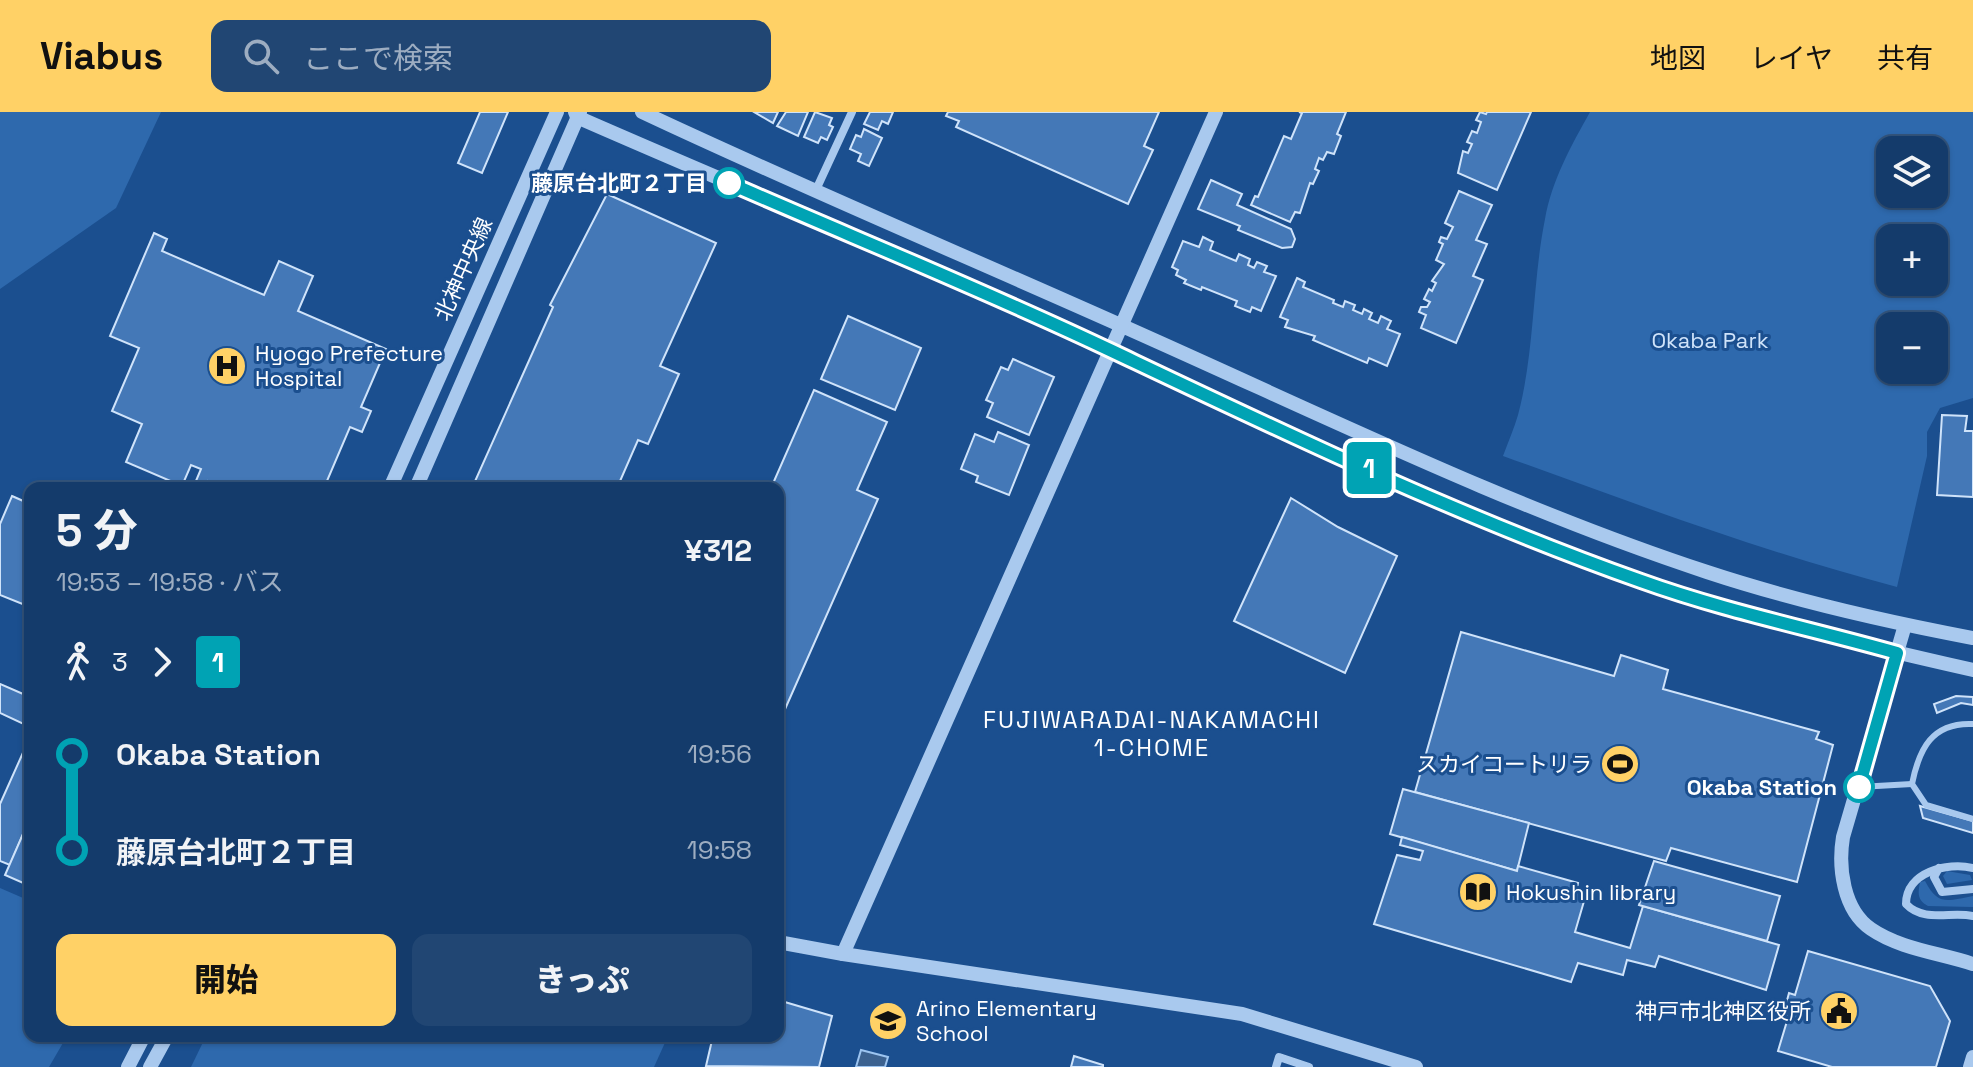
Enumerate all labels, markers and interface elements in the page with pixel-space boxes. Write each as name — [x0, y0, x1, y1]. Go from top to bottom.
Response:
search box — [211, 20, 771, 92]
text: Viabus — [40, 32, 163, 80]
icon: search — [239, 34, 283, 78]
text: ここで検索 — [303, 39, 453, 78]
text: 地図 — [1650, 40, 1706, 76]
text: レイヤ — [1750, 40, 1833, 76]
text: 共有 — [1877, 40, 1933, 76]
map controls — [1876, 136, 1948, 384]
button: layers — [1876, 136, 1948, 208]
marker: 藤原台北町２丁目 — [714, 168, 744, 198]
place label: 藤原台北町２丁目 — [531, 169, 707, 197]
street label: 北神中央線 — [428, 213, 498, 325]
button: + — [1876, 224, 1948, 296]
button: − — [1876, 312, 1948, 384]
park label: Okaba Park — [1651, 326, 1769, 354]
place label: Hyogo Prefecture Hospital — [255, 339, 443, 392]
hospital icon: Hyogo Prefecture Hospital — [206, 345, 248, 387]
line badge: 1 — [1343, 442, 1395, 494]
text: 1 — [1363, 450, 1375, 486]
text: 5 分 — [56, 503, 138, 559]
text: ¥312 — [684, 531, 752, 570]
text: 19:53 – 19:58 · バス — [56, 565, 284, 599]
icon: walk — [56, 640, 100, 684]
icon: forward — [140, 640, 184, 684]
text: 1 — [212, 644, 224, 680]
text: 3 — [112, 645, 128, 679]
district label: FUJIWARADAI-NAKAMACHI 1-CHOME — [983, 704, 1321, 763]
text: Okaba Station — [116, 735, 321, 774]
text: 19:56 — [687, 737, 752, 771]
sports icon: スカイコートリラ — [1599, 743, 1641, 785]
place label: スカイコートリラ — [1416, 750, 1592, 778]
marker: Okaba Station — [1844, 772, 1874, 802]
place label: Okaba Station — [1687, 773, 1837, 801]
text: 藤原台北町２丁目 — [116, 833, 356, 872]
text: 19:58 — [687, 833, 752, 867]
library icon: Hokushin library — [1457, 871, 1499, 913]
place label: Hokushin library — [1506, 878, 1676, 906]
button: 開始 — [56, 934, 396, 1026]
button: きっぷ — [412, 934, 752, 1026]
public building icon: 神戸市北神区役所 — [1818, 990, 1860, 1032]
place label: Arino Elementary School — [916, 994, 1097, 1047]
place label: 神戸市北神区役所 — [1635, 997, 1811, 1025]
school or university icon: Arino Elementary School — [867, 1000, 909, 1042]

